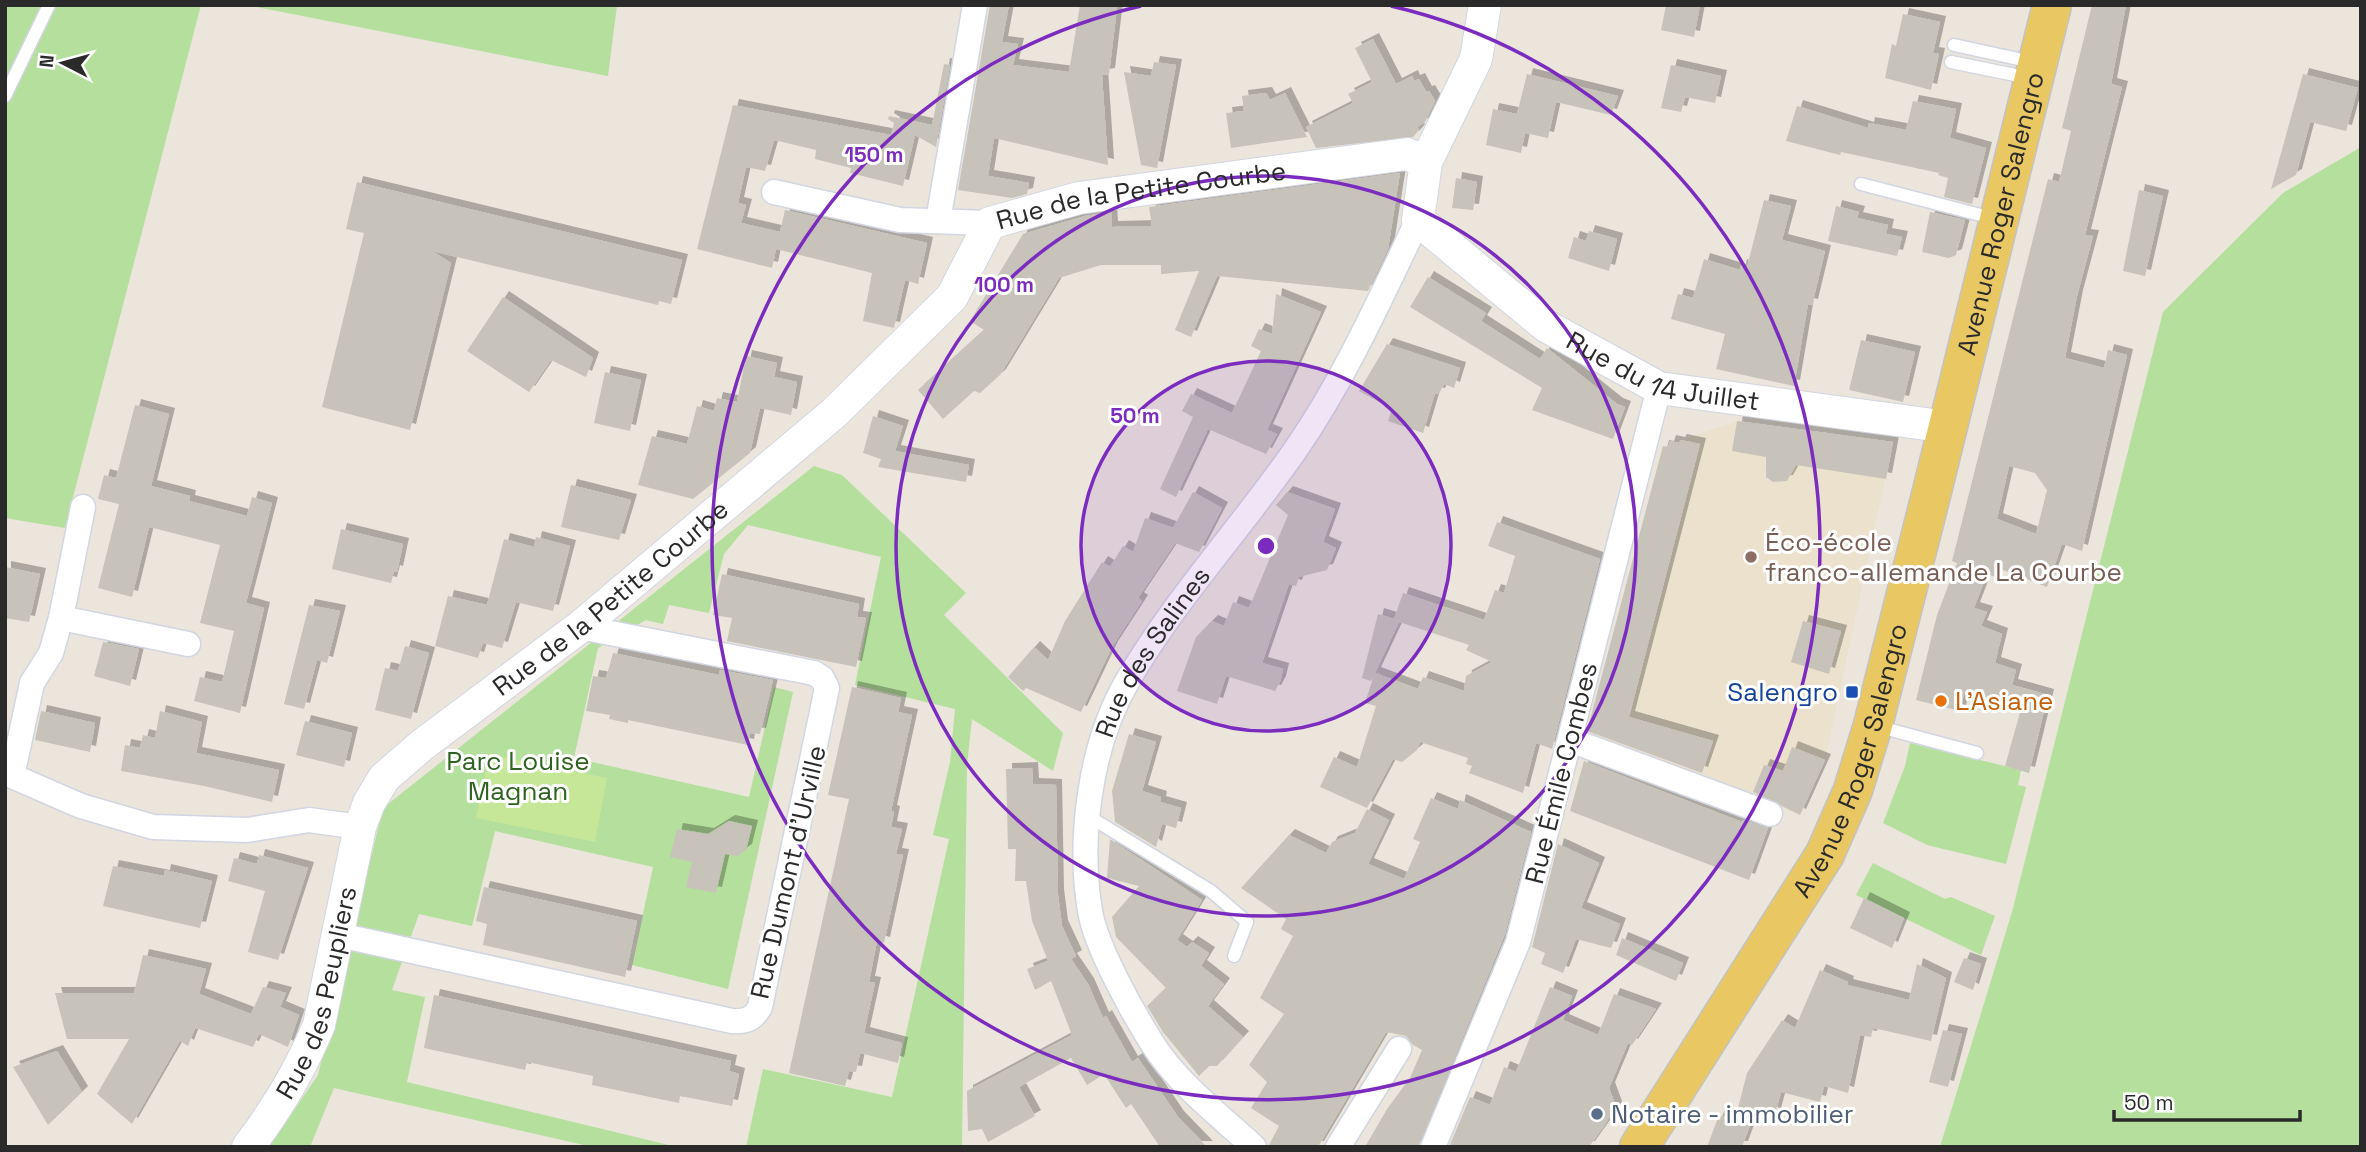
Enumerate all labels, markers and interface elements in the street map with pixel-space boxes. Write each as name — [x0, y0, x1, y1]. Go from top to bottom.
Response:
north arrow — [28, 28, 98, 98]
text: N — [33, 54, 60, 69]
street label: Avenue Roger Salengro — [1949, 69, 2052, 359]
text: 150 m — [845, 141, 903, 168]
street label: Rue de la Petite Courbe — [992, 153, 1288, 237]
text: 100 m — [974, 271, 1034, 298]
street label: Rue du 14 Juillet — [1560, 324, 1762, 418]
text: 50 m — [1110, 402, 1160, 429]
street label: Rue de la Petite Courbe — [486, 492, 735, 703]
place label: Éco-école franco-allemande La Courbe — [1765, 525, 2122, 589]
centre of rings — [1254, 534, 1278, 558]
marker: Éco-école franco-allemande La Courbe — [1743, 549, 1759, 565]
street label: Rue des Salines — [1087, 560, 1218, 742]
street label: Avenue Roger Salengro — [1785, 620, 1915, 904]
street label: Rue Émile Combes — [1517, 659, 1605, 887]
place label: Salengro — [1727, 675, 1838, 709]
marker: Salengro — [1844, 684, 1860, 700]
place label: L'Asiane — [1955, 684, 2053, 718]
marker: L'Asiane — [1933, 693, 1949, 709]
street label: Rue Dumont d'Urville — [742, 742, 834, 1002]
park label: Parc Louise Magnan — [446, 744, 590, 808]
street label: Rue des Peupliers — [268, 883, 364, 1105]
scale bar — [2114, 1078, 2300, 1122]
text: 50 m — [2124, 1089, 2174, 1116]
place label: Notaire - immobilier — [1611, 1097, 1854, 1131]
marker: Notaire - immobilier — [1589, 1106, 1605, 1122]

